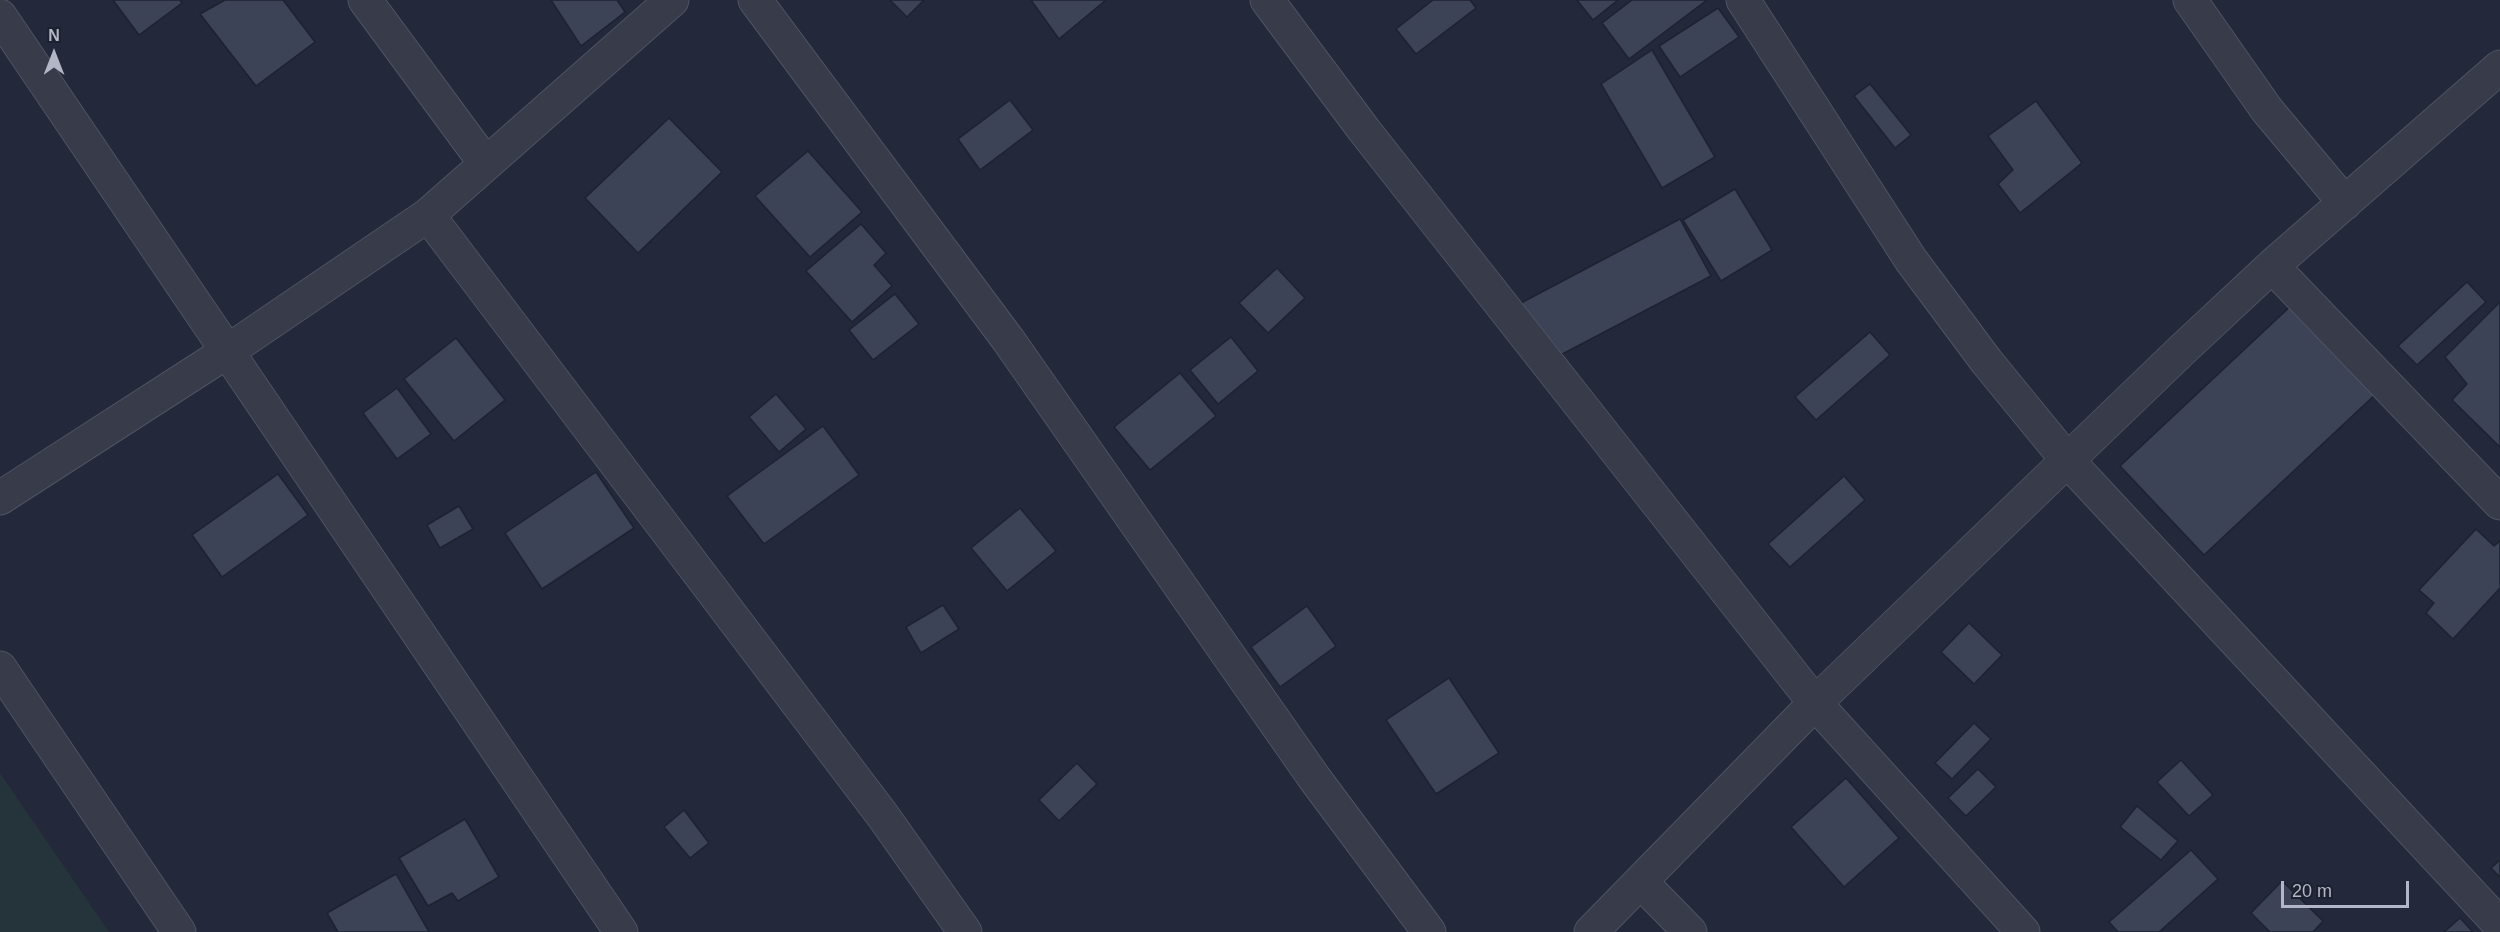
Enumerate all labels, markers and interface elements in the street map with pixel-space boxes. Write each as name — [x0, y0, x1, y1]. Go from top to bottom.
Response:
north arrow — [24, 24, 84, 84]
text: N — [48, 27, 60, 44]
scale bar — [2284, 869, 2412, 907]
text: 20 m — [2292, 881, 2332, 901]

